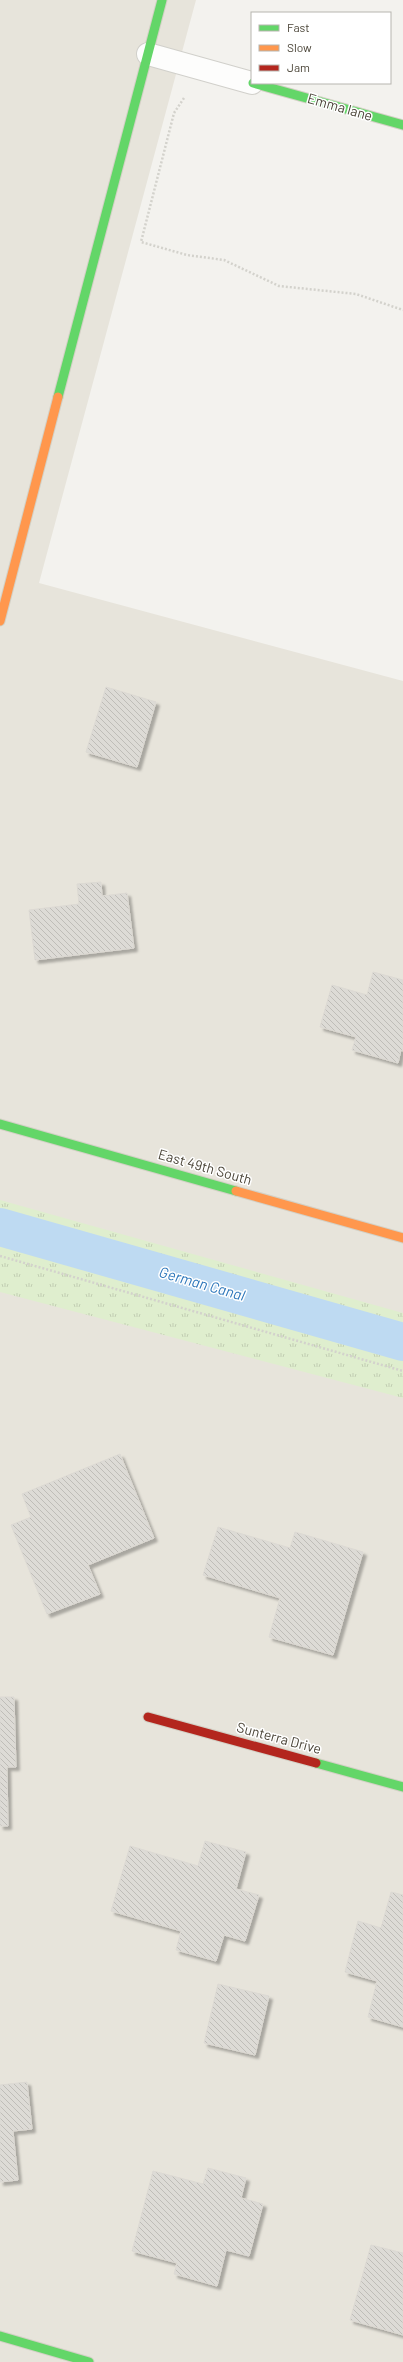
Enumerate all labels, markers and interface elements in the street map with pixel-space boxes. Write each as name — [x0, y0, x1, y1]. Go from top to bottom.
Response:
legend — [251, 12, 391, 84]
text: Fast — [287, 20, 310, 34]
text: Slow — [287, 40, 312, 54]
text: Jam — [287, 60, 310, 74]
street label: Emma lane — [306, 89, 375, 124]
street label: East 49th South — [156, 1145, 254, 1188]
water label: German Canal — [157, 1262, 248, 1304]
street label: Sunterra Drive — [235, 1718, 323, 1757]

